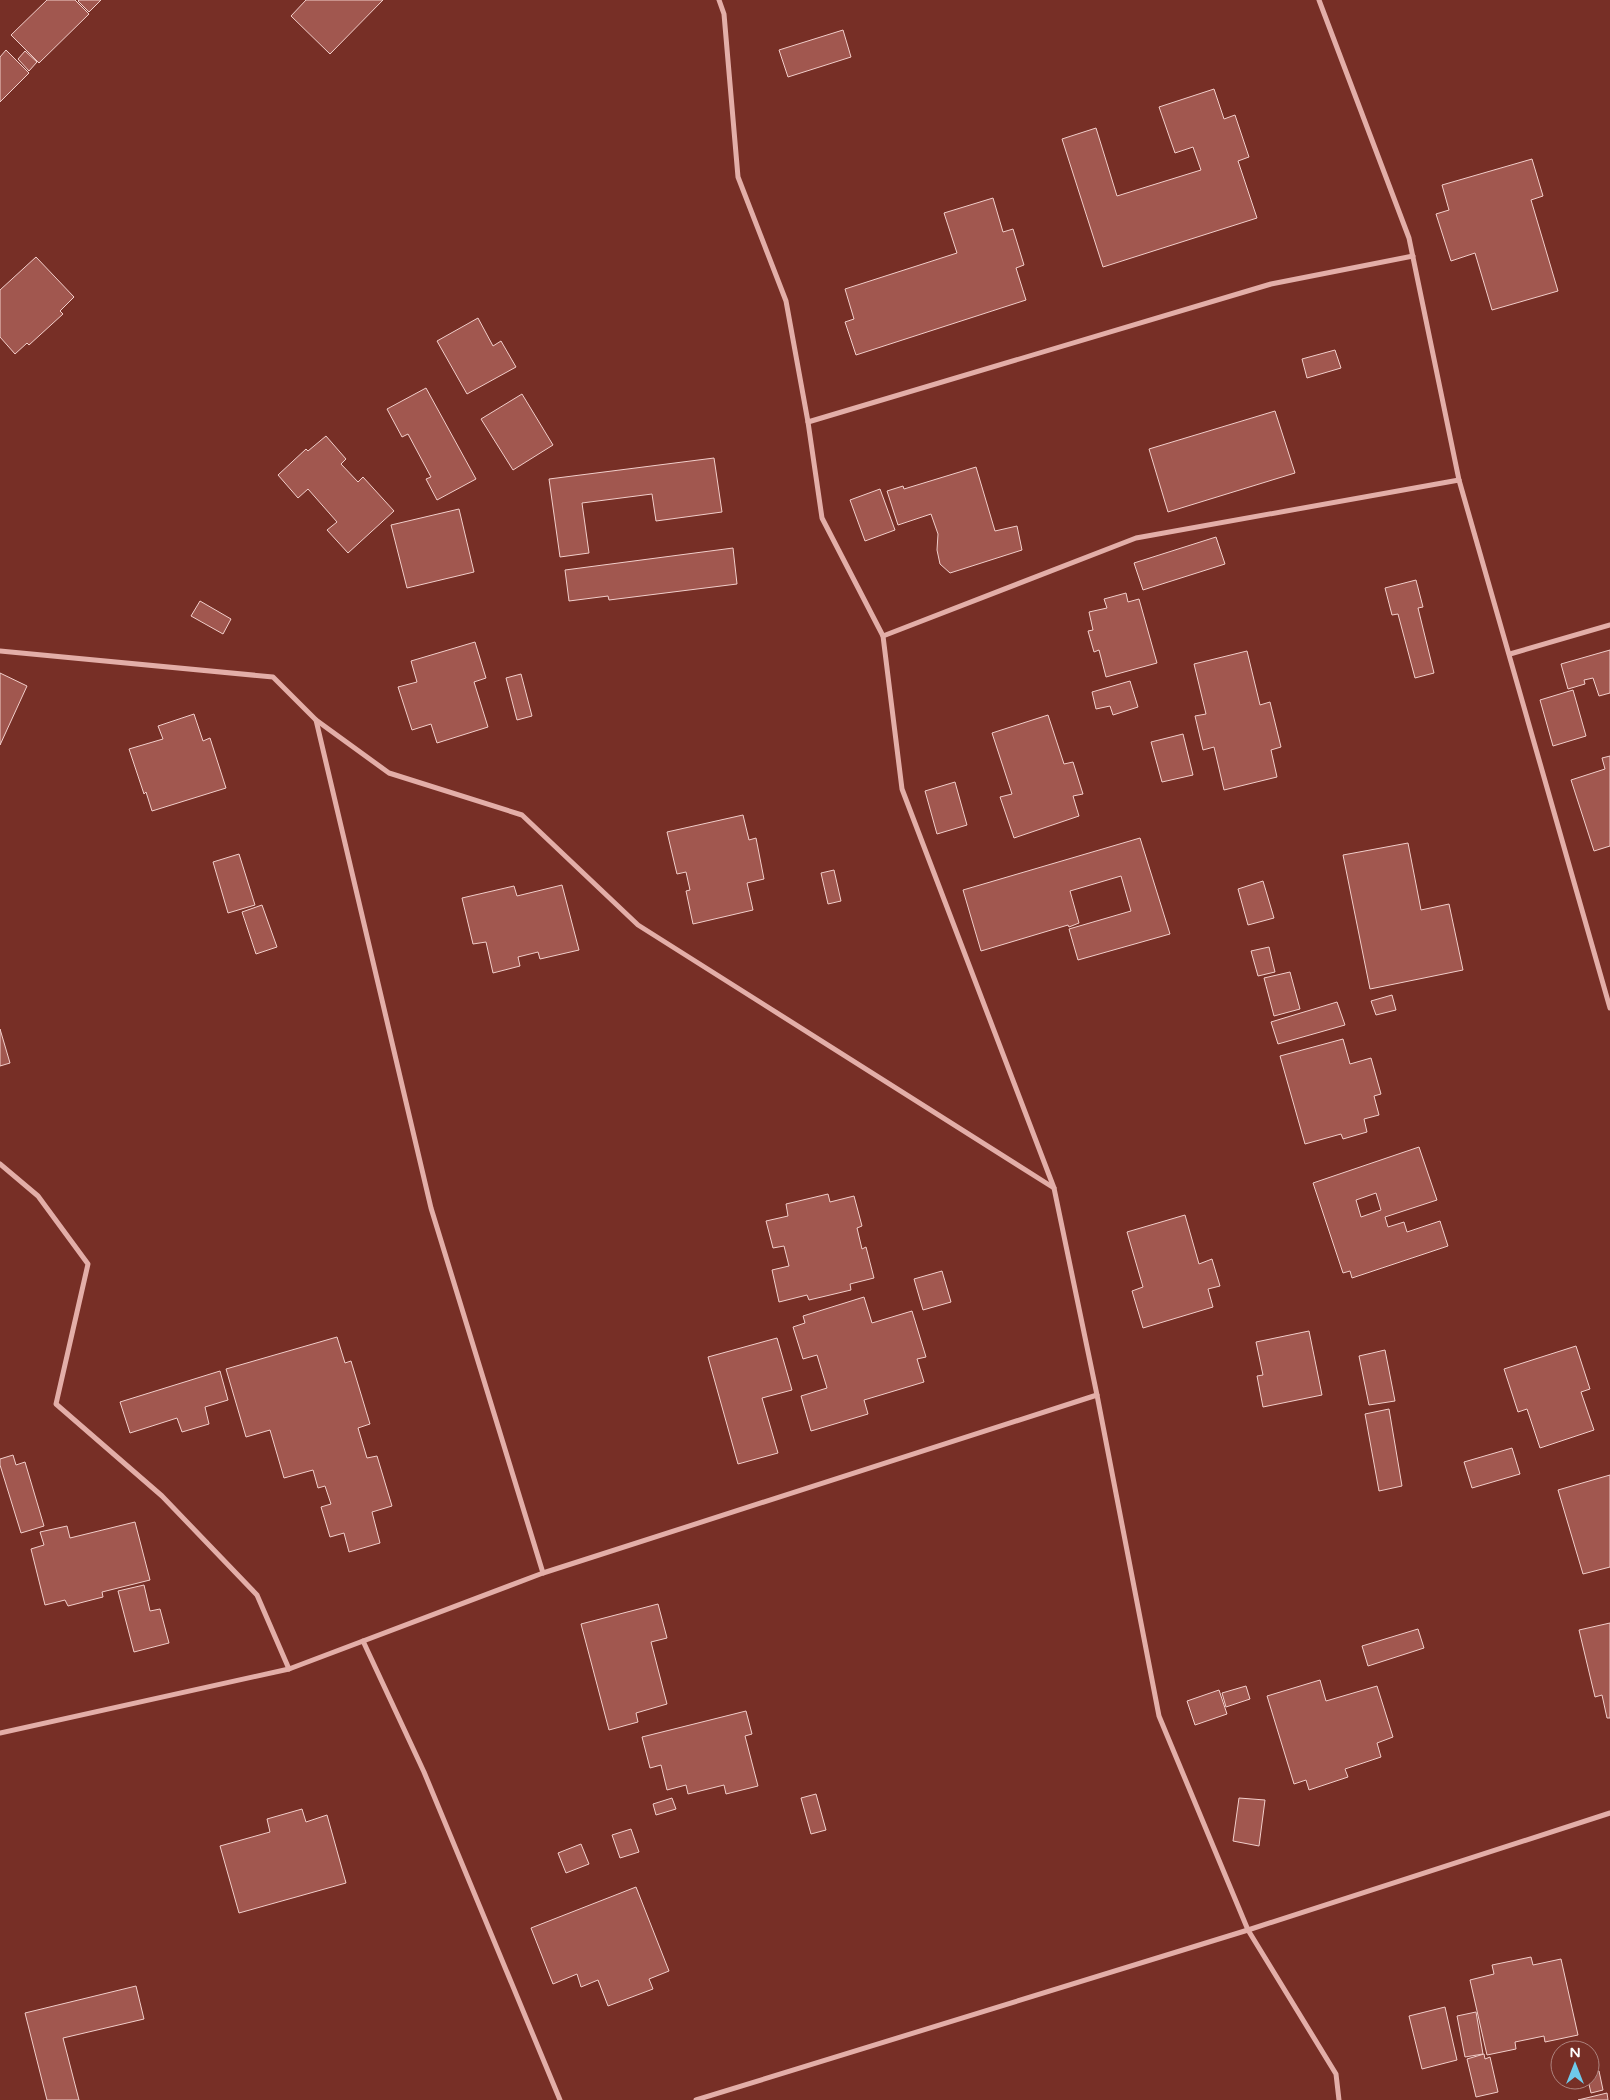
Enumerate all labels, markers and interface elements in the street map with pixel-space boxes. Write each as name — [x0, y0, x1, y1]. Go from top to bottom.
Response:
north arrow — [1550, 2040, 1600, 2090]
text: N — [1569, 2044, 1581, 2061]

